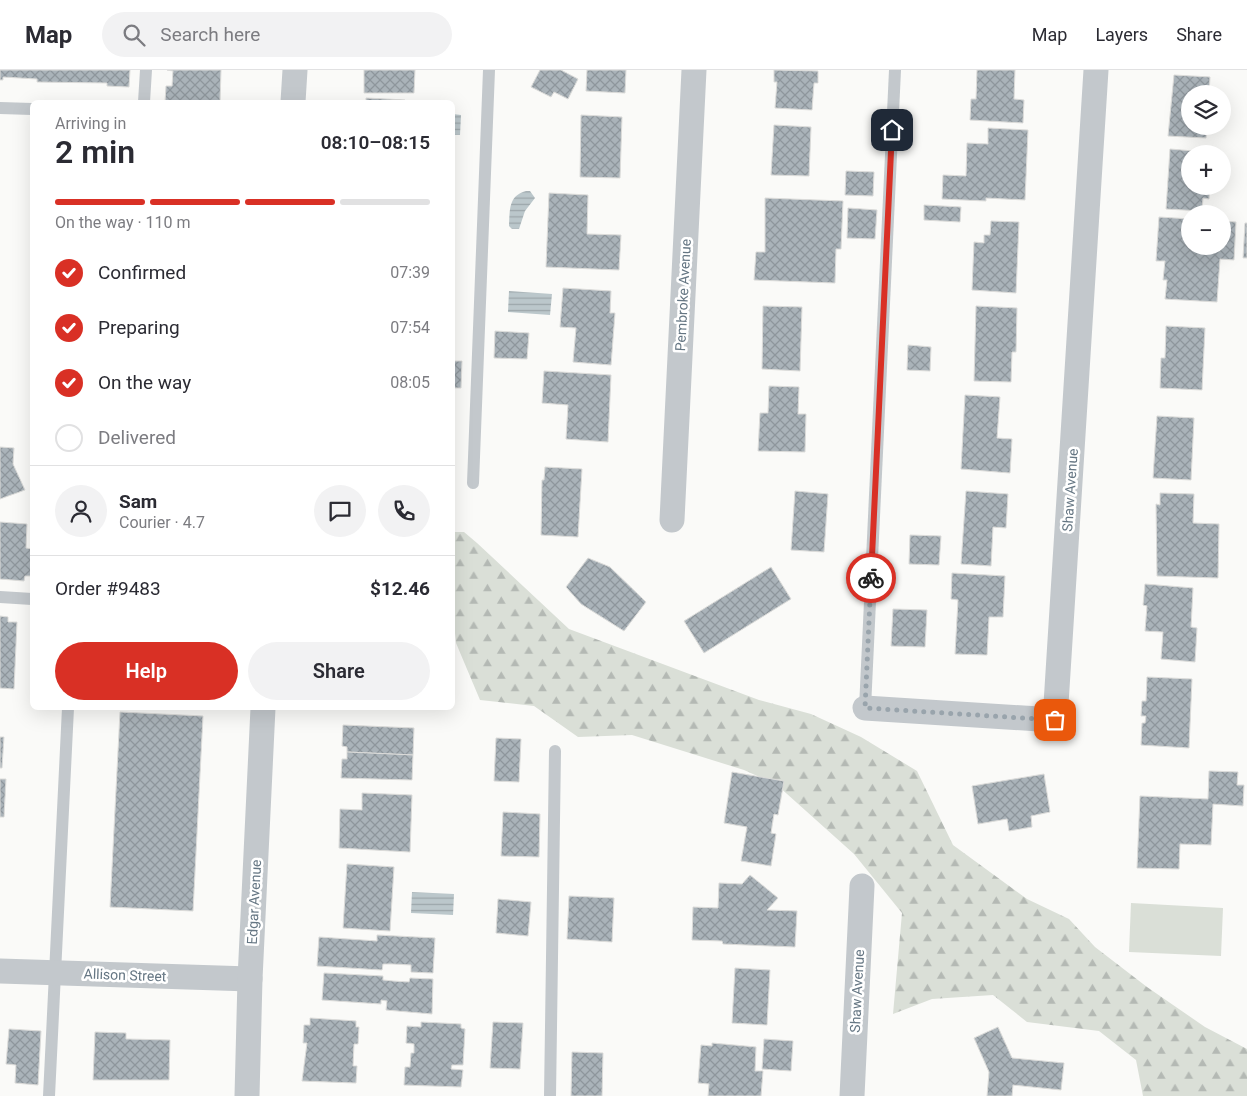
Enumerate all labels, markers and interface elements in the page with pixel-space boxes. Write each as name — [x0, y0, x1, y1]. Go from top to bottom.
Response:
search box — [102, 12, 452, 57]
text: Map — [25, 21, 72, 49]
icon: search — [120, 21, 148, 49]
text: Search here — [160, 23, 260, 46]
text: Map — [1032, 24, 1067, 45]
text: Layers — [1095, 24, 1148, 45]
text: Share — [1176, 24, 1222, 45]
map controls — [1181, 85, 1231, 255]
button: layers — [1181, 85, 1231, 135]
pin — [871, 109, 913, 151]
text: Arriving in — [55, 114, 126, 133]
icon: home — [878, 116, 906, 144]
text: 08:10–08:15 — [321, 131, 430, 154]
text: 2 min — [55, 133, 135, 171]
button: + — [1181, 145, 1231, 195]
button: − — [1181, 205, 1231, 255]
text: On the way · 110 m — [55, 213, 191, 232]
street label: Pembroke Avenue — [672, 238, 694, 352]
icon: check — [55, 259, 83, 287]
text: Confirmed — [98, 261, 186, 284]
text: 07:39 — [390, 263, 430, 282]
icon: check — [55, 314, 83, 342]
text: Preparing — [98, 316, 180, 339]
text: 07:54 — [390, 318, 430, 337]
icon: check — [55, 369, 83, 397]
text: On the way — [98, 371, 191, 394]
text: 08:05 — [390, 373, 430, 392]
text: Delivered — [98, 426, 176, 449]
street label: Shaw Avenue — [1059, 448, 1081, 532]
button: person — [55, 485, 107, 537]
button: chat — [314, 485, 366, 537]
button: phone — [378, 485, 430, 537]
text: Sam — [119, 490, 157, 513]
text: Courier · 4.7 — [119, 513, 205, 532]
courier — [846, 553, 896, 603]
icon: bike — [857, 564, 885, 592]
text: Order #9483 — [55, 577, 161, 600]
text: $12.46 — [370, 577, 430, 600]
button: Help — [55, 642, 238, 700]
button: Share — [248, 642, 430, 700]
pin — [1034, 699, 1076, 741]
icon: bag — [1041, 706, 1069, 734]
street label: Edgar Avenue — [244, 859, 264, 945]
street label: Shaw Avenue — [847, 949, 867, 1033]
street label: Allison Street — [83, 966, 167, 984]

